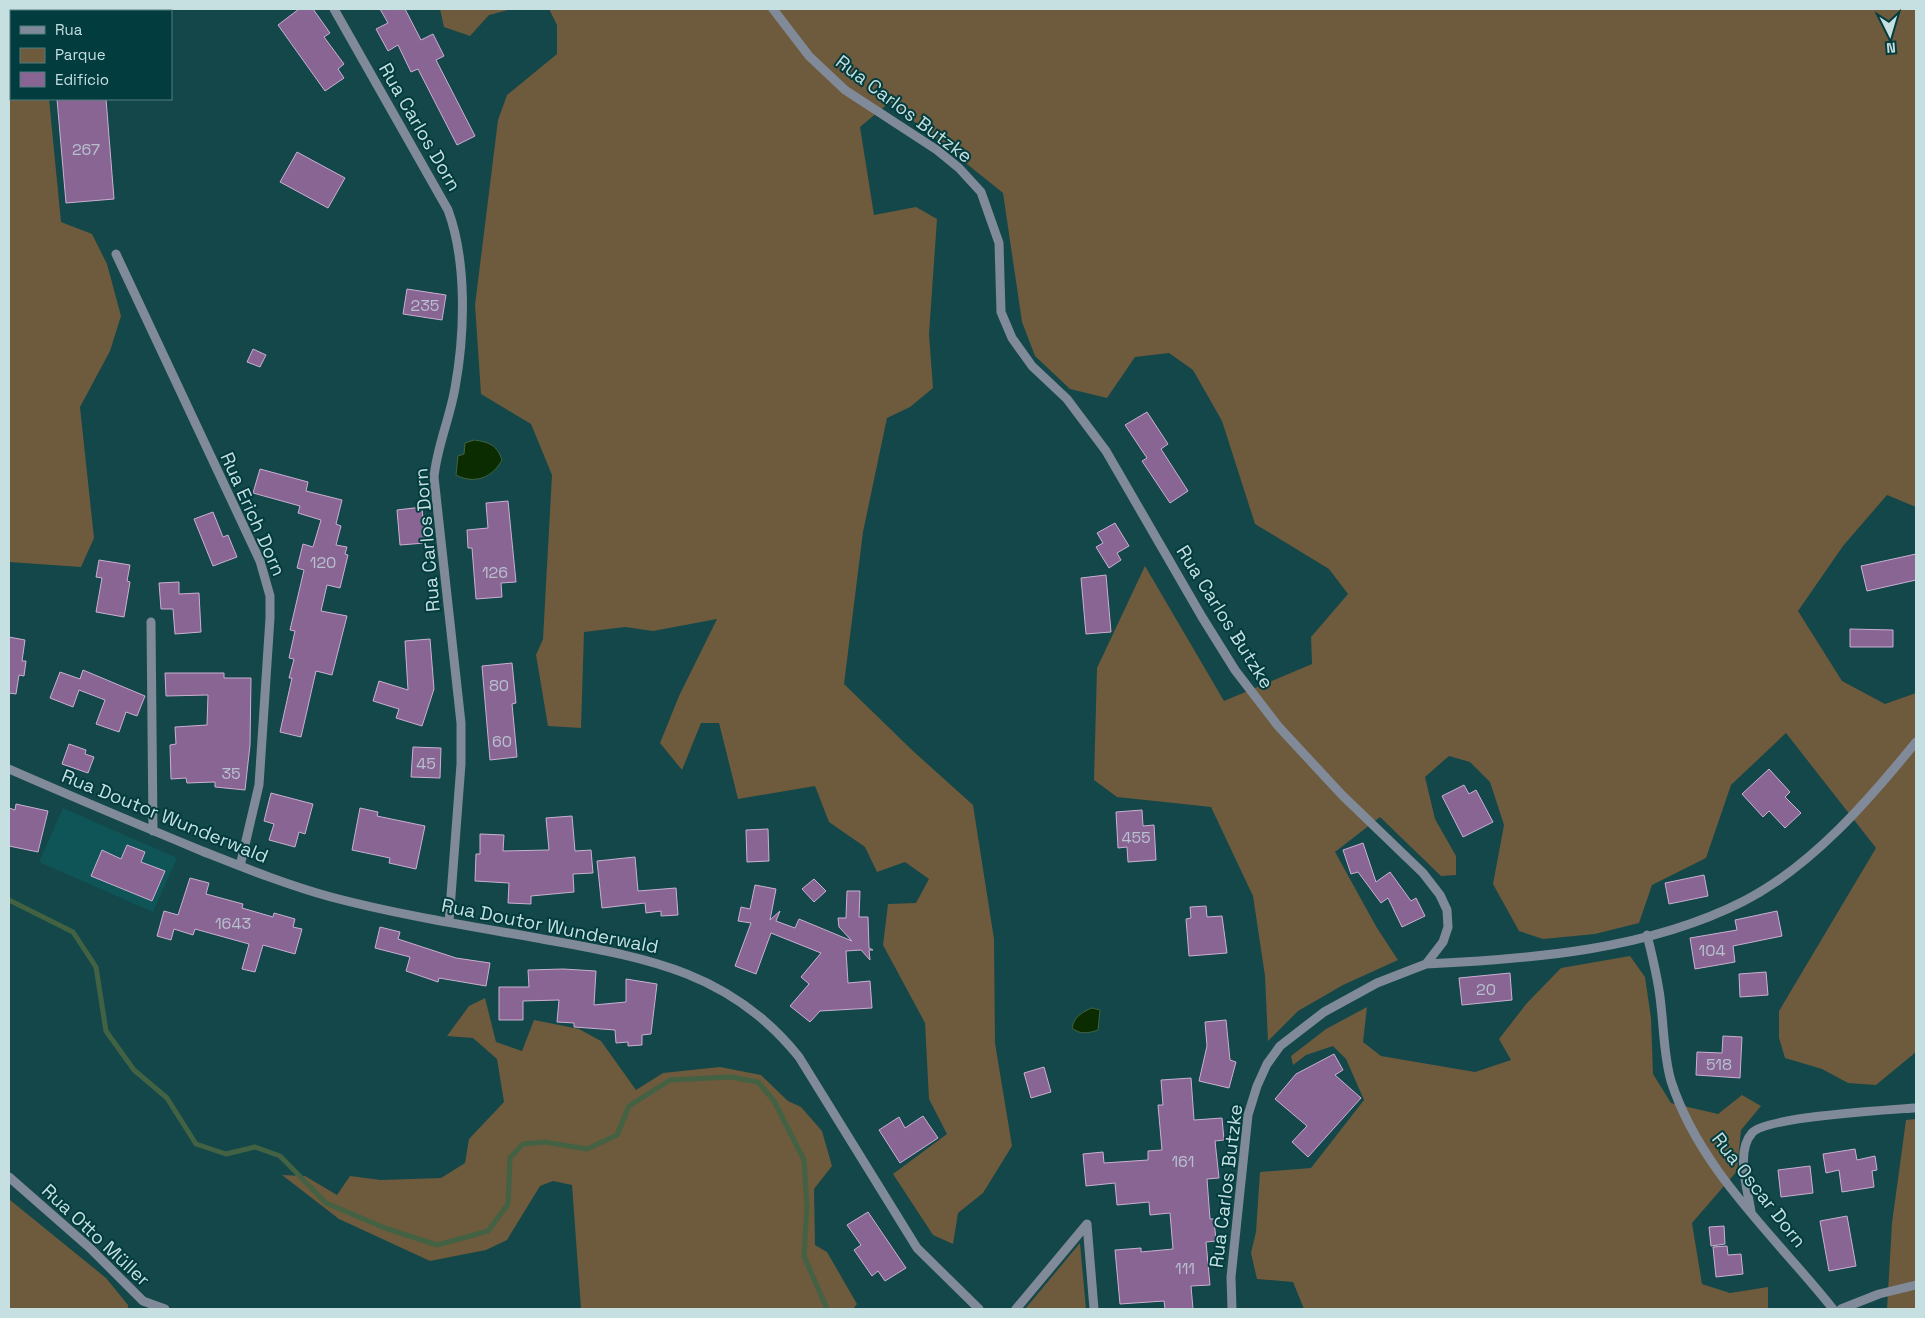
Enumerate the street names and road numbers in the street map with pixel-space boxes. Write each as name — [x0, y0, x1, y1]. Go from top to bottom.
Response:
street label: Rua Carlos Butzke — [831, 49, 977, 169]
street label: Rua Carlos Dorn — [373, 58, 467, 196]
street label: Rua Erich Dorn — [215, 448, 291, 580]
street label: Rua Carlos Dorn — [408, 467, 446, 613]
street label: Rua Carlos Butzke — [1171, 540, 1279, 694]
street label: Rua Doutor Wunderwald — [58, 763, 272, 869]
street label: Rua Doutor Wunderwald — [439, 893, 661, 959]
street label: Rua Carlos Butzke — [1204, 1103, 1248, 1269]
street label: Rua Oscar Dorn — [1706, 1127, 1812, 1253]
street label: Rua Otto Müller — [36, 1178, 156, 1292]

